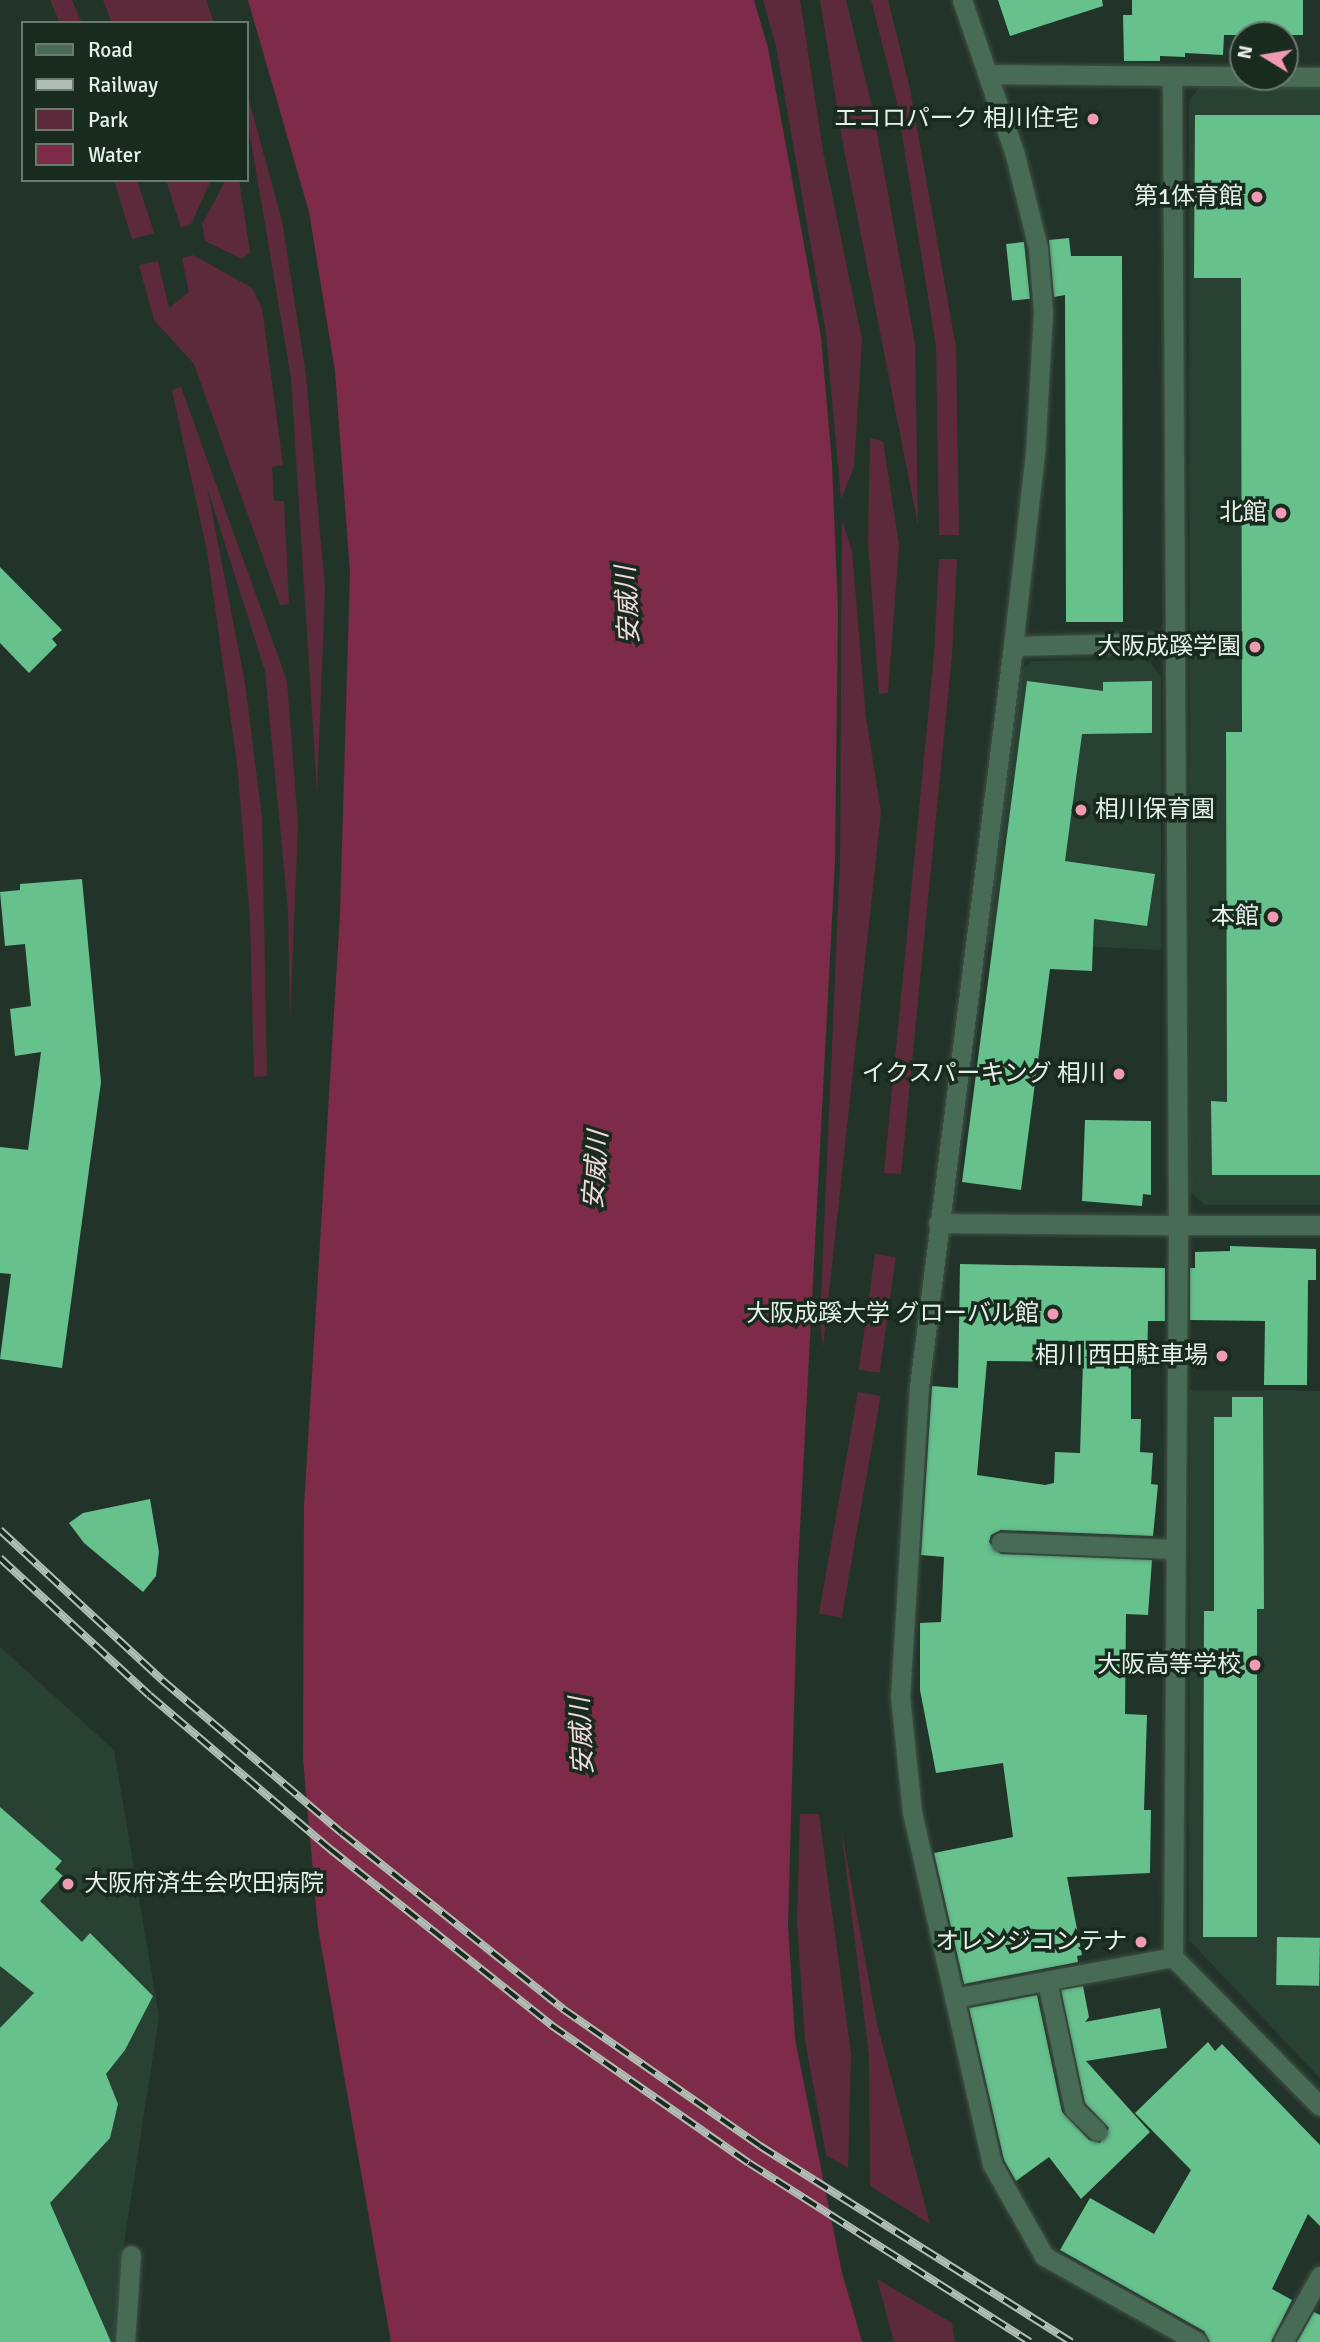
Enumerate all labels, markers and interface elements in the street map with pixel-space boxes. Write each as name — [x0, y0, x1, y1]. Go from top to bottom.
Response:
legend — [21, 21, 248, 182]
north arrow — [1229, 21, 1299, 91]
text: Road — [88, 37, 133, 63]
text: N — [1232, 44, 1258, 61]
text: Railway — [88, 72, 158, 98]
place label: エコロパーク 相川住宅 — [834, 105, 1079, 133]
text: Park — [88, 107, 128, 133]
marker: エコロパーク 相川住宅 — [1085, 111, 1101, 127]
text: Water — [88, 142, 141, 168]
place label: 第1体育館 — [1134, 183, 1243, 211]
marker: 第1体育館 — [1249, 189, 1265, 205]
place label: 北館 — [1219, 499, 1267, 527]
marker: 北館 — [1273, 505, 1289, 521]
water label: 安威川 — [611, 565, 647, 645]
place label: 大阪成蹊学園 — [1097, 633, 1241, 661]
marker: 大阪成蹊学園 — [1247, 639, 1263, 655]
place label: 相川保育園 — [1095, 796, 1215, 824]
marker: 相川保育園 — [1073, 802, 1089, 818]
place label: 本館 — [1211, 903, 1259, 931]
marker: 本館 — [1265, 909, 1281, 925]
place label: イクスパーキング 相川 — [860, 1060, 1105, 1088]
marker: イクスパーキング 相川 — [1111, 1066, 1127, 1082]
water label: 安威川 — [579, 1130, 615, 1210]
place label: 大阪成蹊大学 グローバル館 — [746, 1300, 1039, 1328]
marker: 大阪成蹊大学 グローバル館 — [1045, 1306, 1061, 1322]
place label: 相川 西田駐車場 — [1035, 1342, 1208, 1370]
marker: 相川 西田駐車場 — [1214, 1348, 1230, 1364]
place label: 大阪高等学校 — [1097, 1651, 1241, 1679]
marker: 大阪高等学校 — [1247, 1657, 1263, 1673]
water label: 安威川 — [565, 1696, 601, 1776]
place label: 大阪府済生会吹田病院 — [84, 1870, 324, 1898]
marker: 大阪府済生会吹田病院 — [58, 1874, 78, 1894]
place label: オレンジコンテナ — [935, 1928, 1127, 1956]
marker: オレンジコンテナ — [1133, 1934, 1149, 1950]

